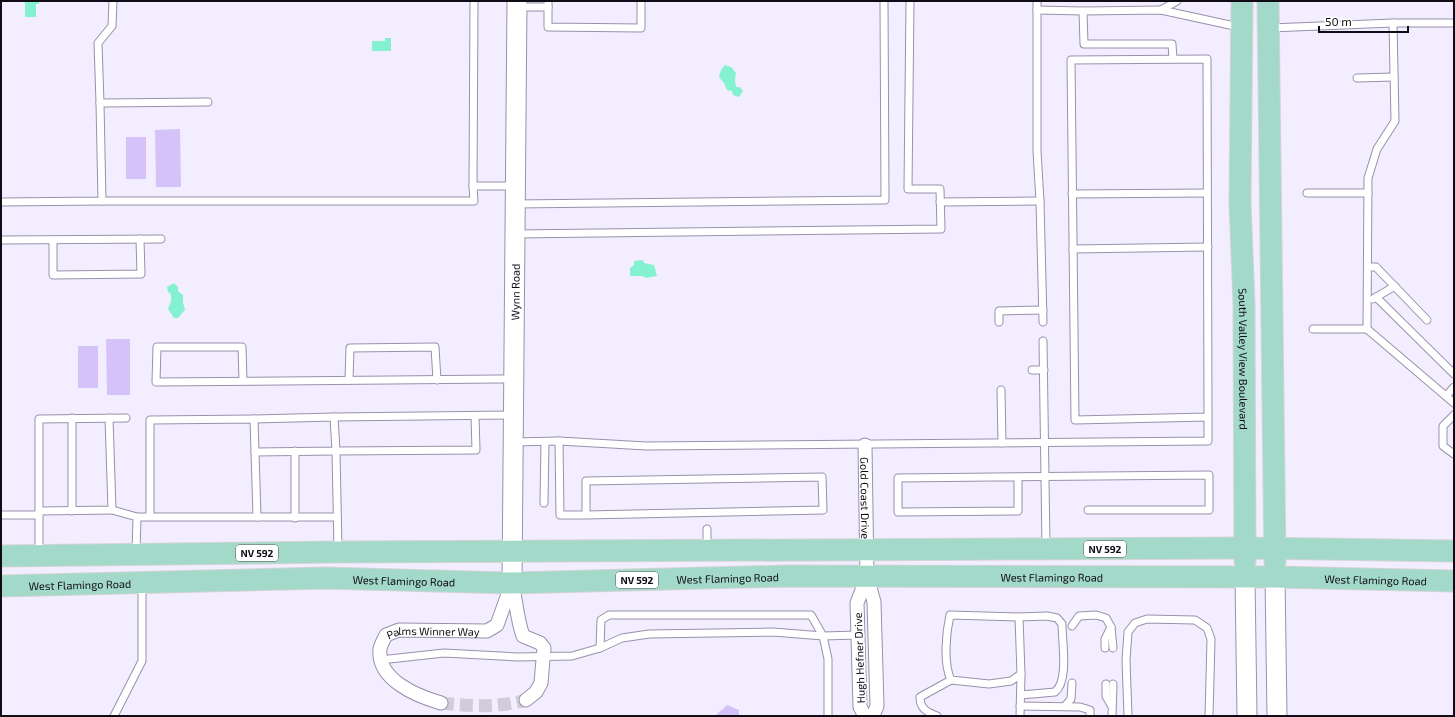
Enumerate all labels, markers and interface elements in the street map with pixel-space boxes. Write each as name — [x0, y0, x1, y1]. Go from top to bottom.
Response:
scale bar — [1319, 8, 1408, 34]
text: 50 m — [1325, 14, 1352, 28]
street label: Wynn Road — [508, 264, 521, 321]
street label: South Valley View Boulevard — [1237, 288, 1251, 430]
street label: Gold Coast Drive — [859, 457, 873, 539]
road number: NV 592 — [1084, 541, 1126, 557]
road number: NV 592 — [236, 545, 278, 561]
street label: West Flamingo Road — [676, 570, 779, 585]
street label: West Flamingo Road — [1000, 570, 1103, 583]
street label: West Flamingo Road — [352, 572, 455, 588]
road number: NV 592 — [616, 572, 658, 588]
street label: West Flamingo Road — [1324, 572, 1427, 587]
street label: West Flamingo Road — [29, 576, 131, 592]
street label: Hugh Hefner Drive — [851, 612, 867, 704]
street label: Palms Winner Way — [384, 623, 480, 641]

